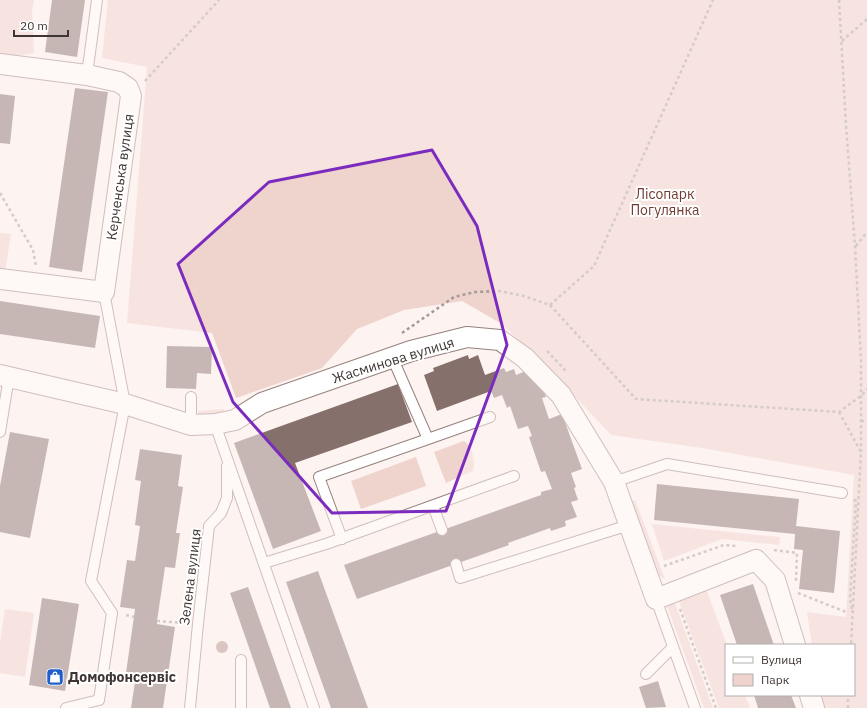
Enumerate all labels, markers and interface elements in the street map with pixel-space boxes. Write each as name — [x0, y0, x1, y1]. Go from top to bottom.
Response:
scale bar — [14, 12, 68, 38]
text: 20 m — [20, 18, 48, 33]
street label: Керченська вулиця — [102, 113, 138, 241]
park label: Лісопарк Погулянка — [630, 185, 700, 219]
street label: Жасминова вулиця — [330, 333, 456, 387]
street label: Зелена вулиця — [175, 528, 205, 626]
legend — [725, 644, 855, 696]
text: Вулиця — [761, 652, 802, 667]
shop icon: Домофонсервіс — [45, 667, 65, 687]
place label: Домофонсервіс — [68, 668, 176, 686]
text: Парк — [761, 672, 790, 687]

